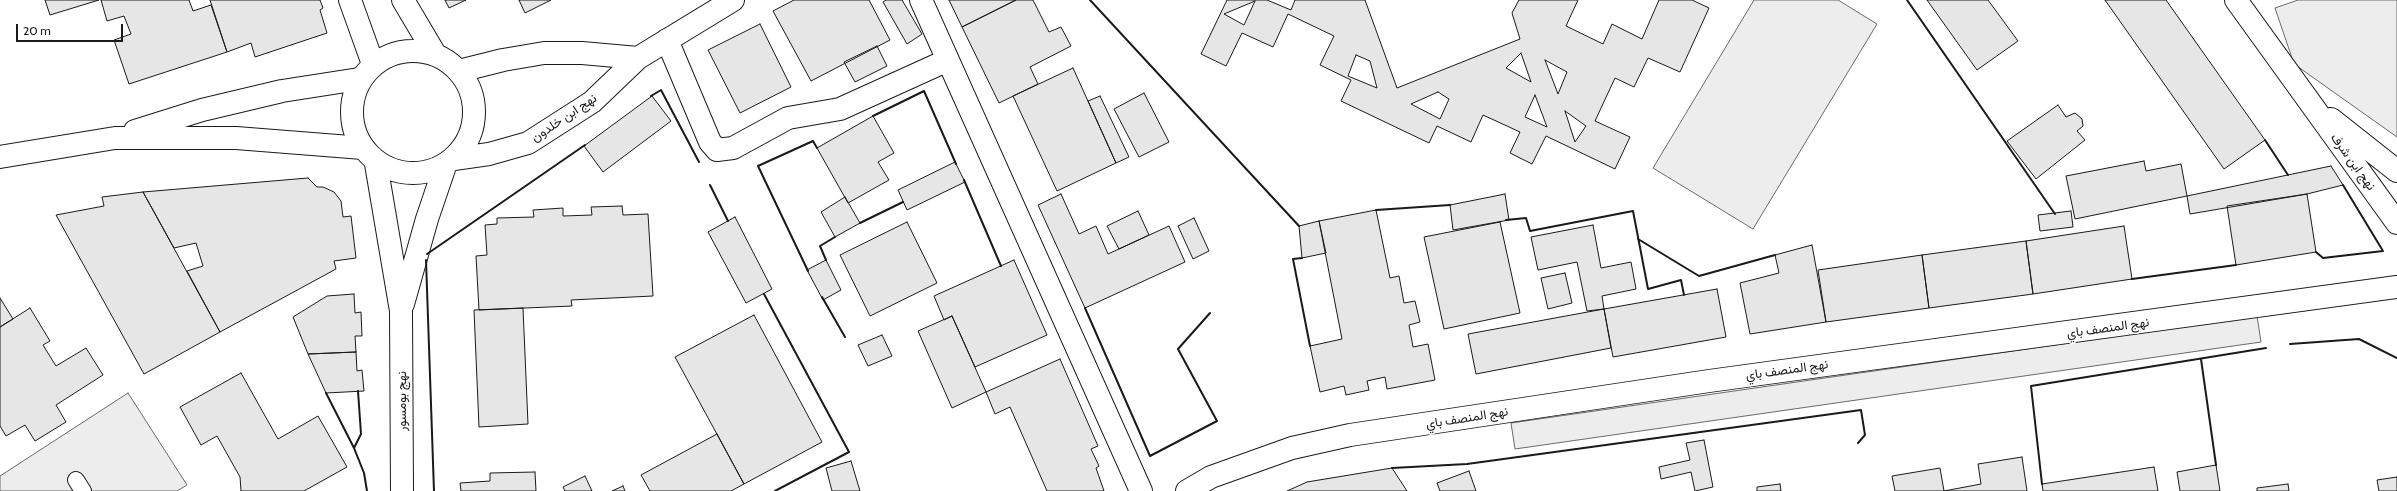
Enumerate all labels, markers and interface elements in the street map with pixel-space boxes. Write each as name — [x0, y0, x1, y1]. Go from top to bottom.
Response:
scale bar — [18, 16, 125, 42]
text: 20 m — [23, 23, 51, 38]
street label: نهج ابن خلدون — [528, 90, 600, 146]
street label: نهج ابن شرف — [2327, 130, 2379, 194]
street label: نهج المنصف باي — [2066, 314, 2150, 342]
street label: نهج المنصف باي — [1745, 356, 1829, 384]
street label: نهج بومسور — [394, 371, 410, 431]
street label: نهج المنصف باي — [1425, 404, 1509, 432]

